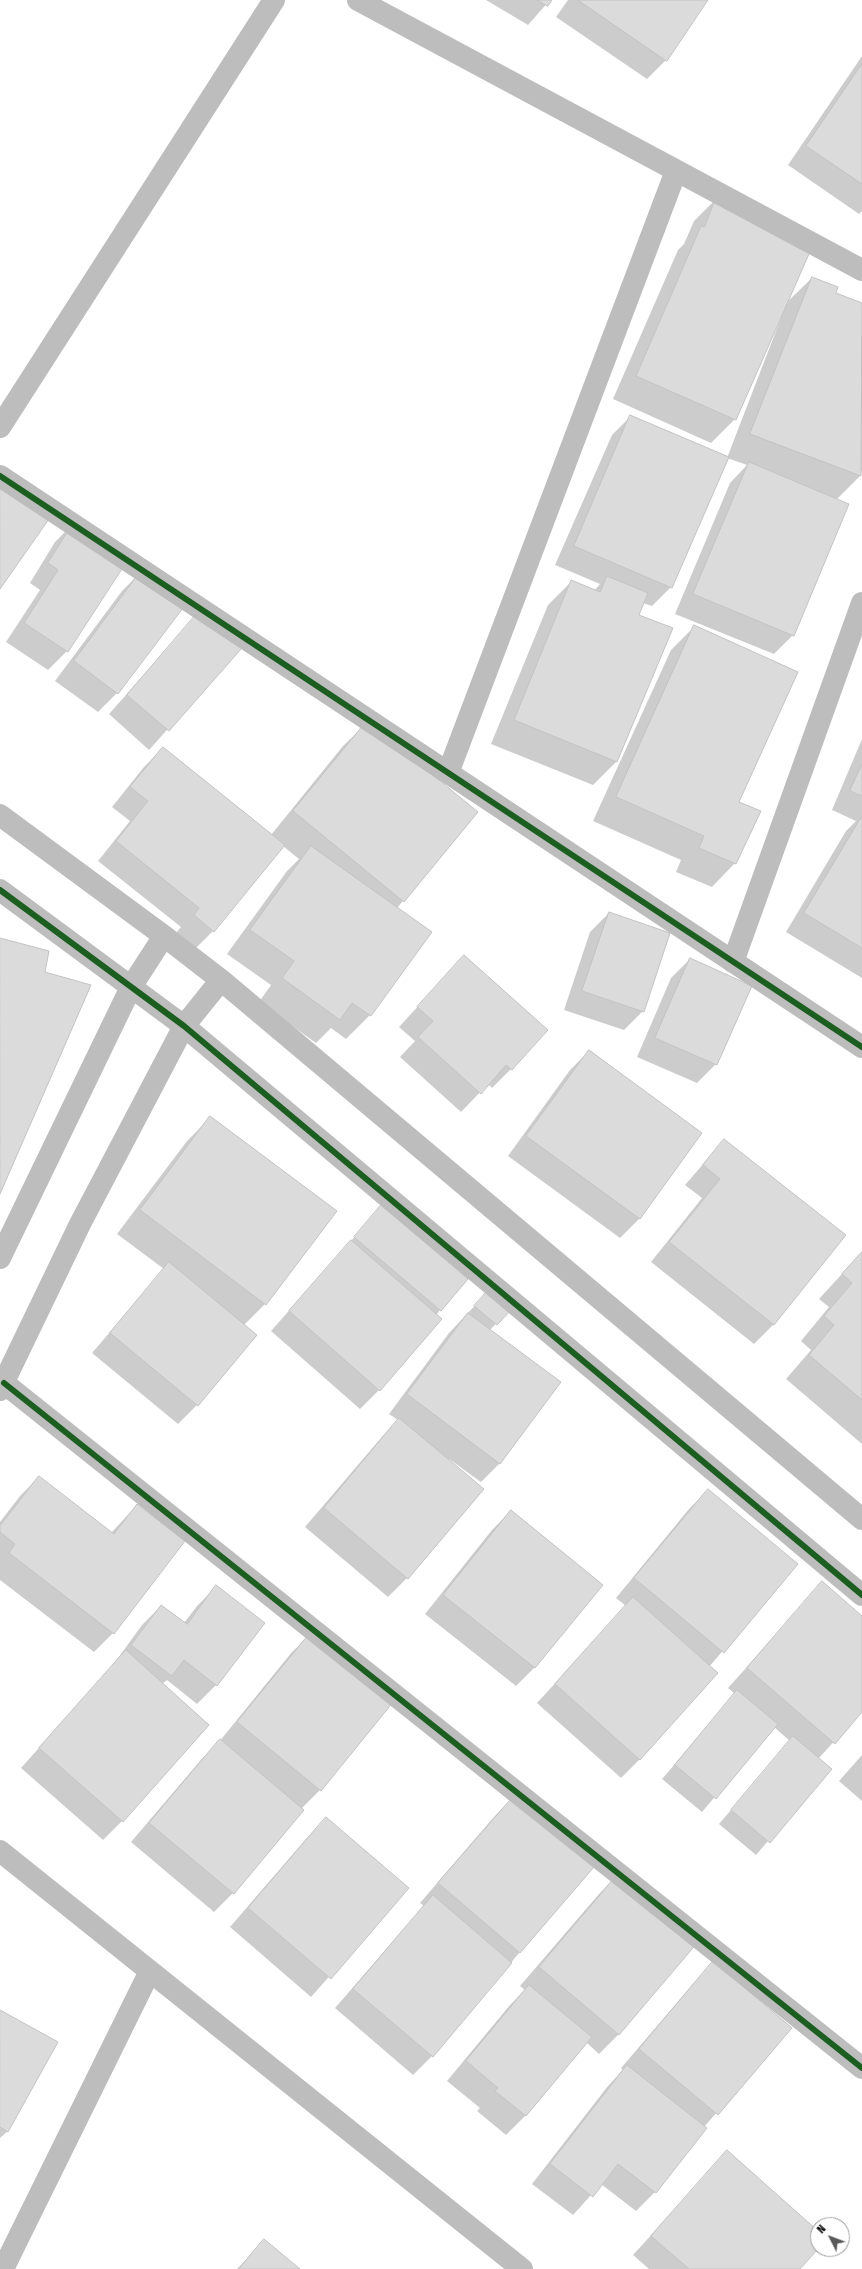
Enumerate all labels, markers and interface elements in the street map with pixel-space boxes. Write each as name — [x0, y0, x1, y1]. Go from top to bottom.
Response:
north arrow — [810, 2217, 850, 2257]
text: N — [814, 2223, 828, 2236]

